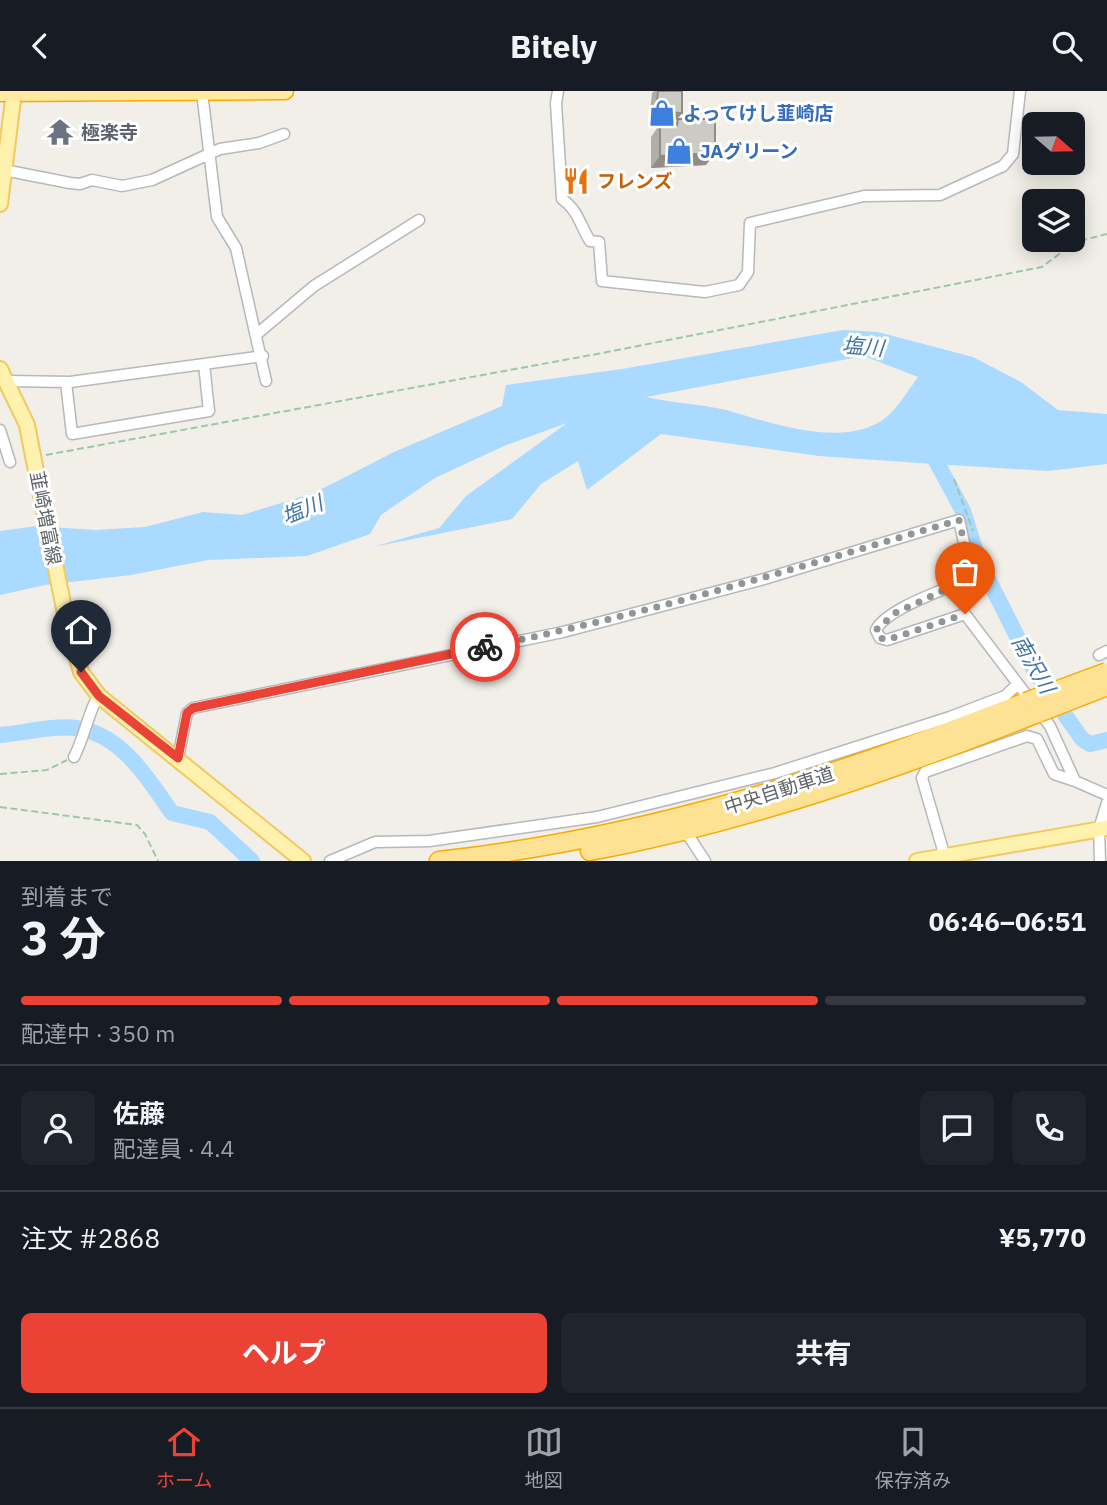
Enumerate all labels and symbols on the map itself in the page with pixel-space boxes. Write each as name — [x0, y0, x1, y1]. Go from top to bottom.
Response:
shop icon: よってけし韮崎店 — [647, 98, 677, 128]
place label: よってけし韮崎店 — [683, 101, 833, 125]
north arrow — [1022, 112, 1085, 175]
temple icon: 極楽寺 — [45, 117, 75, 147]
place label: 極楽寺 — [81, 120, 138, 144]
shop icon: JAグリーン — [664, 136, 694, 166]
place label: JAグリーン — [700, 139, 798, 163]
restaurant icon: フレンズ — [561, 166, 591, 196]
place label: フレンズ — [597, 169, 673, 193]
water label: 塩川 — [841, 330, 887, 362]
street label: 韮崎増富線 — [25, 469, 67, 567]
water label: 塩川 — [277, 487, 329, 530]
pin — [935, 542, 995, 614]
pin — [51, 600, 111, 672]
courier — [450, 612, 520, 682]
water label: 南沢川 — [1006, 630, 1063, 700]
street label: 中央自動車道 — [721, 761, 837, 819]

